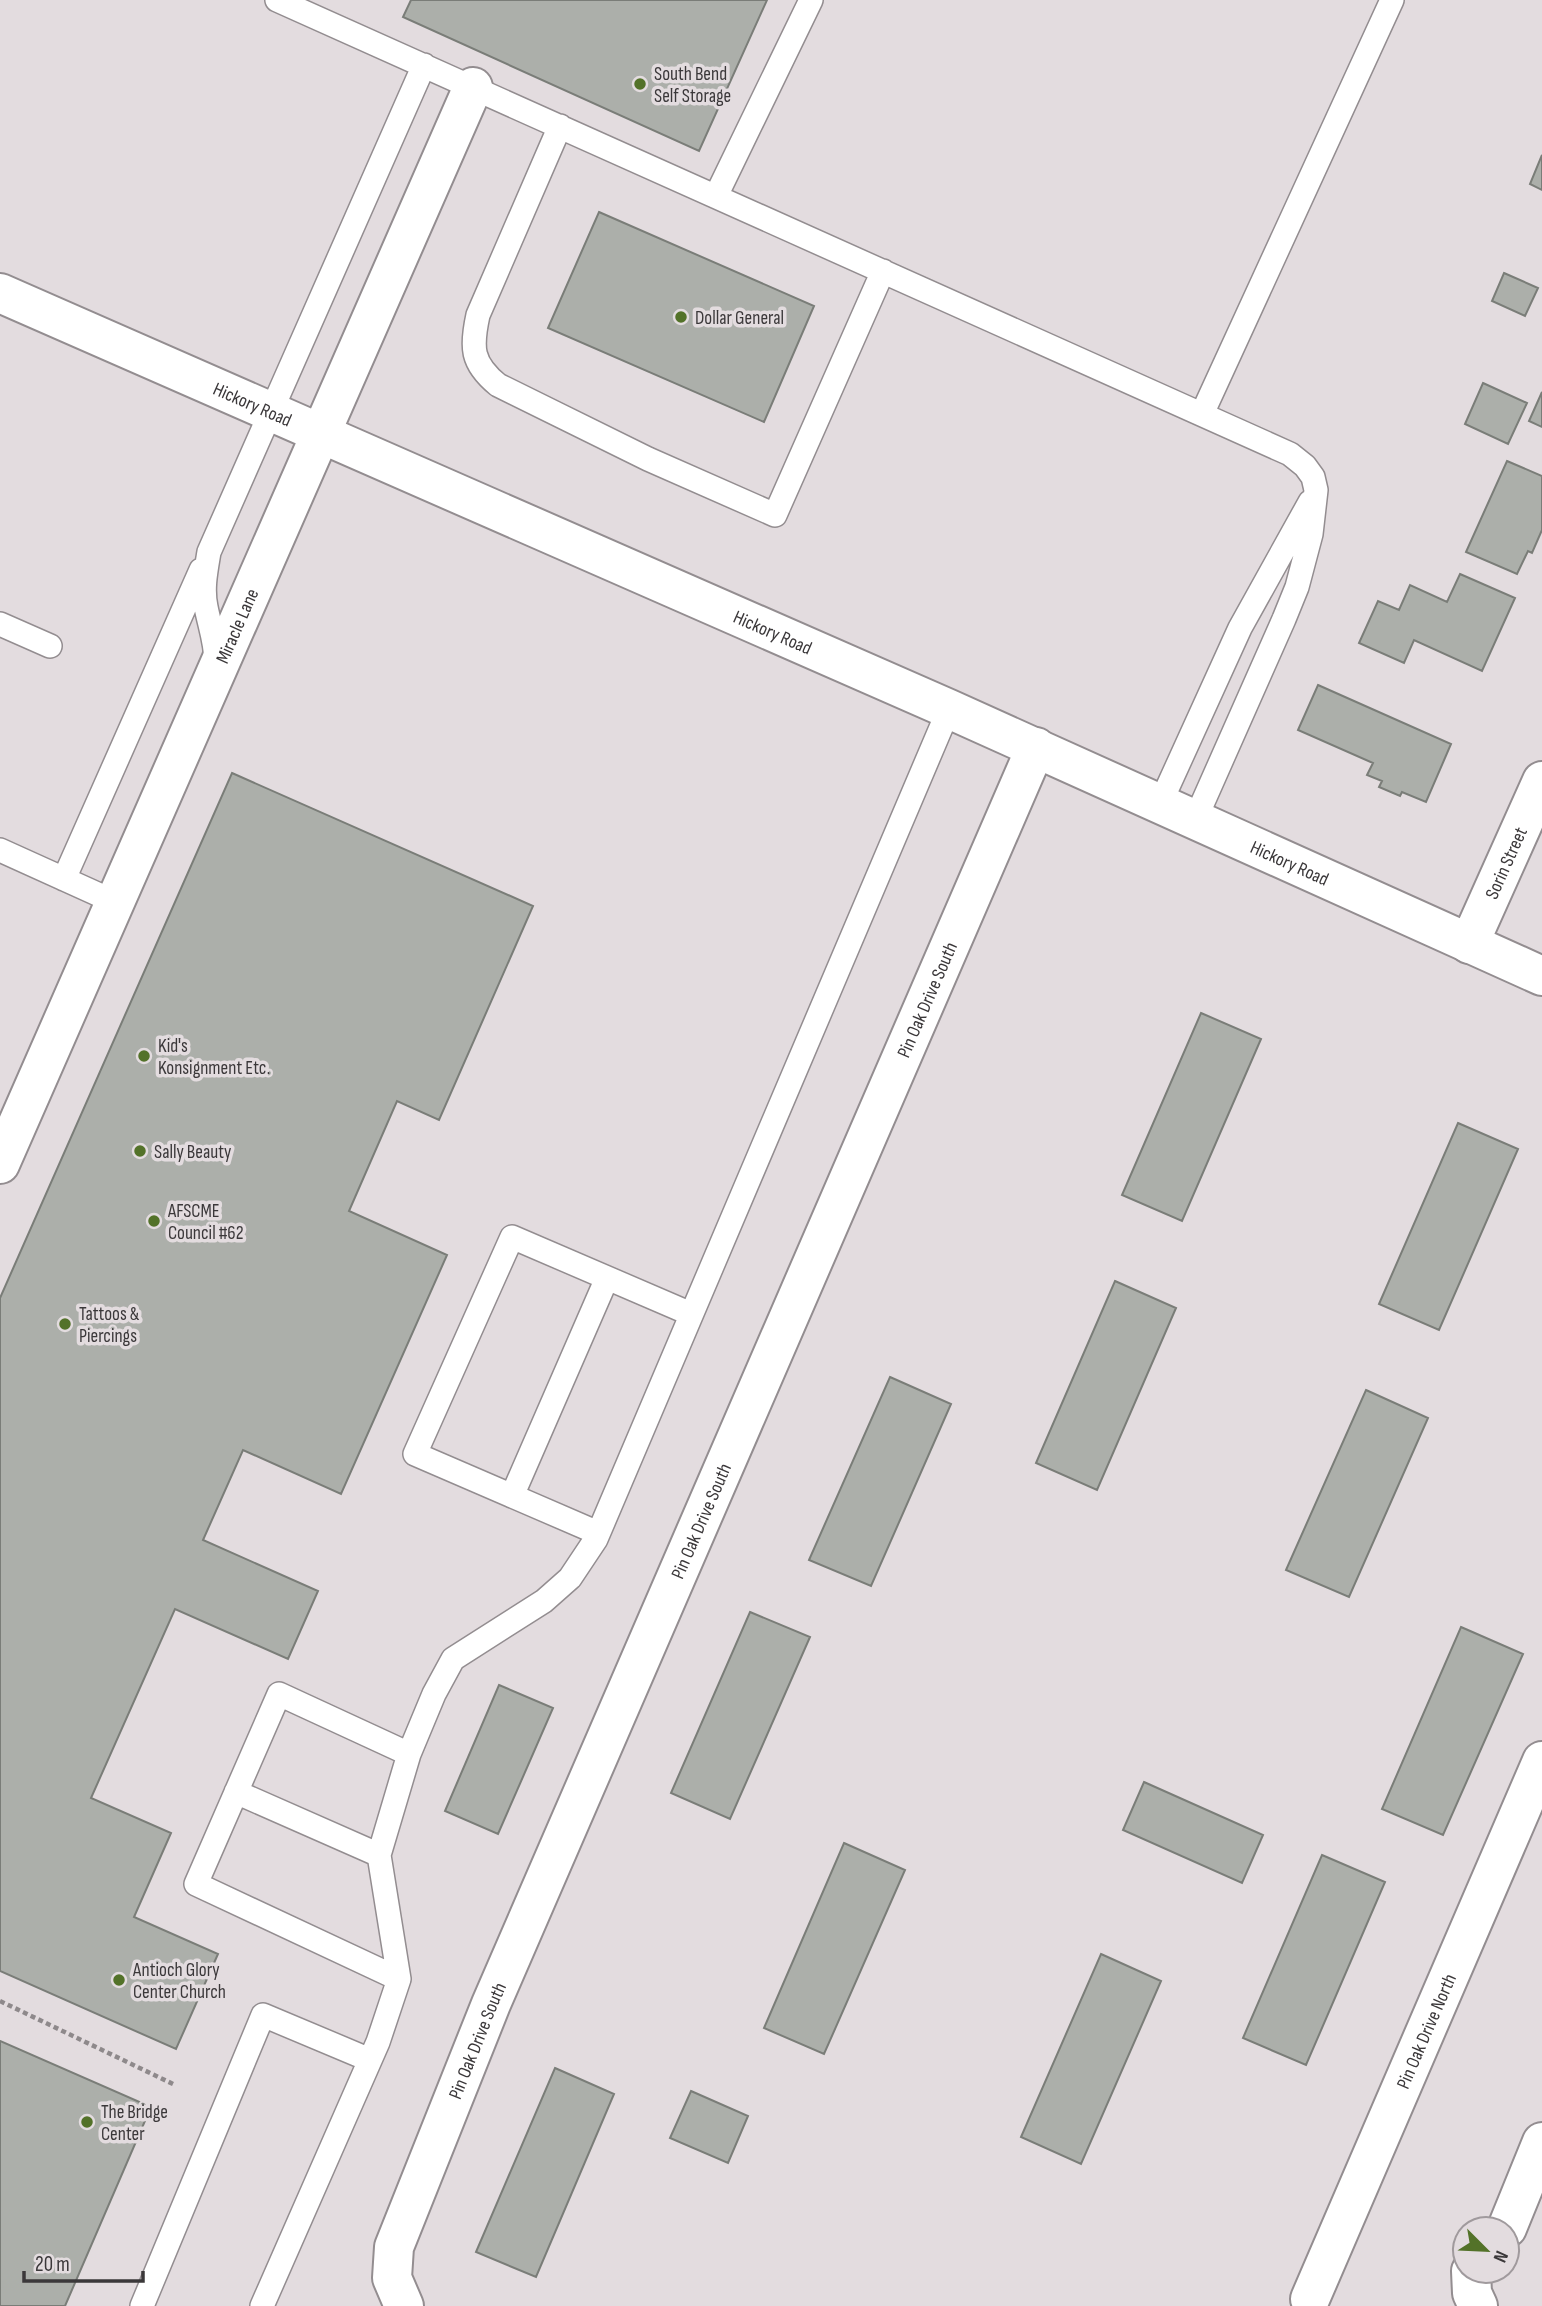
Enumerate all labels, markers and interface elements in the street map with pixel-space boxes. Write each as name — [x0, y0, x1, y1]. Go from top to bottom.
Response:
place label: South Bend Self Storage — [654, 63, 731, 108]
marker: South Bend Self Storage — [632, 76, 648, 92]
place label: Dollar General — [695, 307, 784, 330]
marker: Dollar General — [673, 309, 689, 325]
street label: Hickory Road — [209, 378, 295, 432]
street label: Miracle Lane — [211, 585, 264, 667]
street label: Hickory Road — [730, 606, 815, 660]
street label: Sorin Street — [1481, 824, 1533, 903]
street label: Hickory Road — [1247, 836, 1332, 891]
street label: Pin Oak Drive South — [893, 939, 963, 1061]
place label: Kid's Konsignment Etc. — [158, 1035, 270, 1080]
marker: Kid's Konsignment Etc. — [136, 1048, 152, 1064]
place label: Sally Beauty — [154, 1141, 232, 1164]
marker: Sally Beauty — [132, 1143, 148, 1159]
place label: AFSCME Council #62 — [167, 1200, 244, 1245]
marker: AFSCME Council #62 — [146, 1213, 162, 1229]
place label: Tattoos & Piercings — [79, 1303, 140, 1348]
marker: Tattoos & Piercings — [57, 1316, 73, 1332]
street label: Pin Oak Drive South — [667, 1460, 737, 1583]
place label: Antioch Glory Center Church — [132, 1959, 226, 2004]
street label: Pin Oak Drive North — [1392, 1970, 1462, 2093]
marker: Antioch Glory Center Church — [111, 1972, 127, 1988]
street label: Pin Oak Drive South — [444, 1979, 512, 2103]
place label: The Bridge Center — [101, 2101, 168, 2146]
marker: The Bridge Center — [79, 2114, 95, 2130]
north arrow — [1451, 2215, 1521, 2285]
scale bar — [24, 2240, 144, 2284]
text: N — [1488, 2247, 1513, 2266]
text: 20 m — [35, 2252, 70, 2277]

